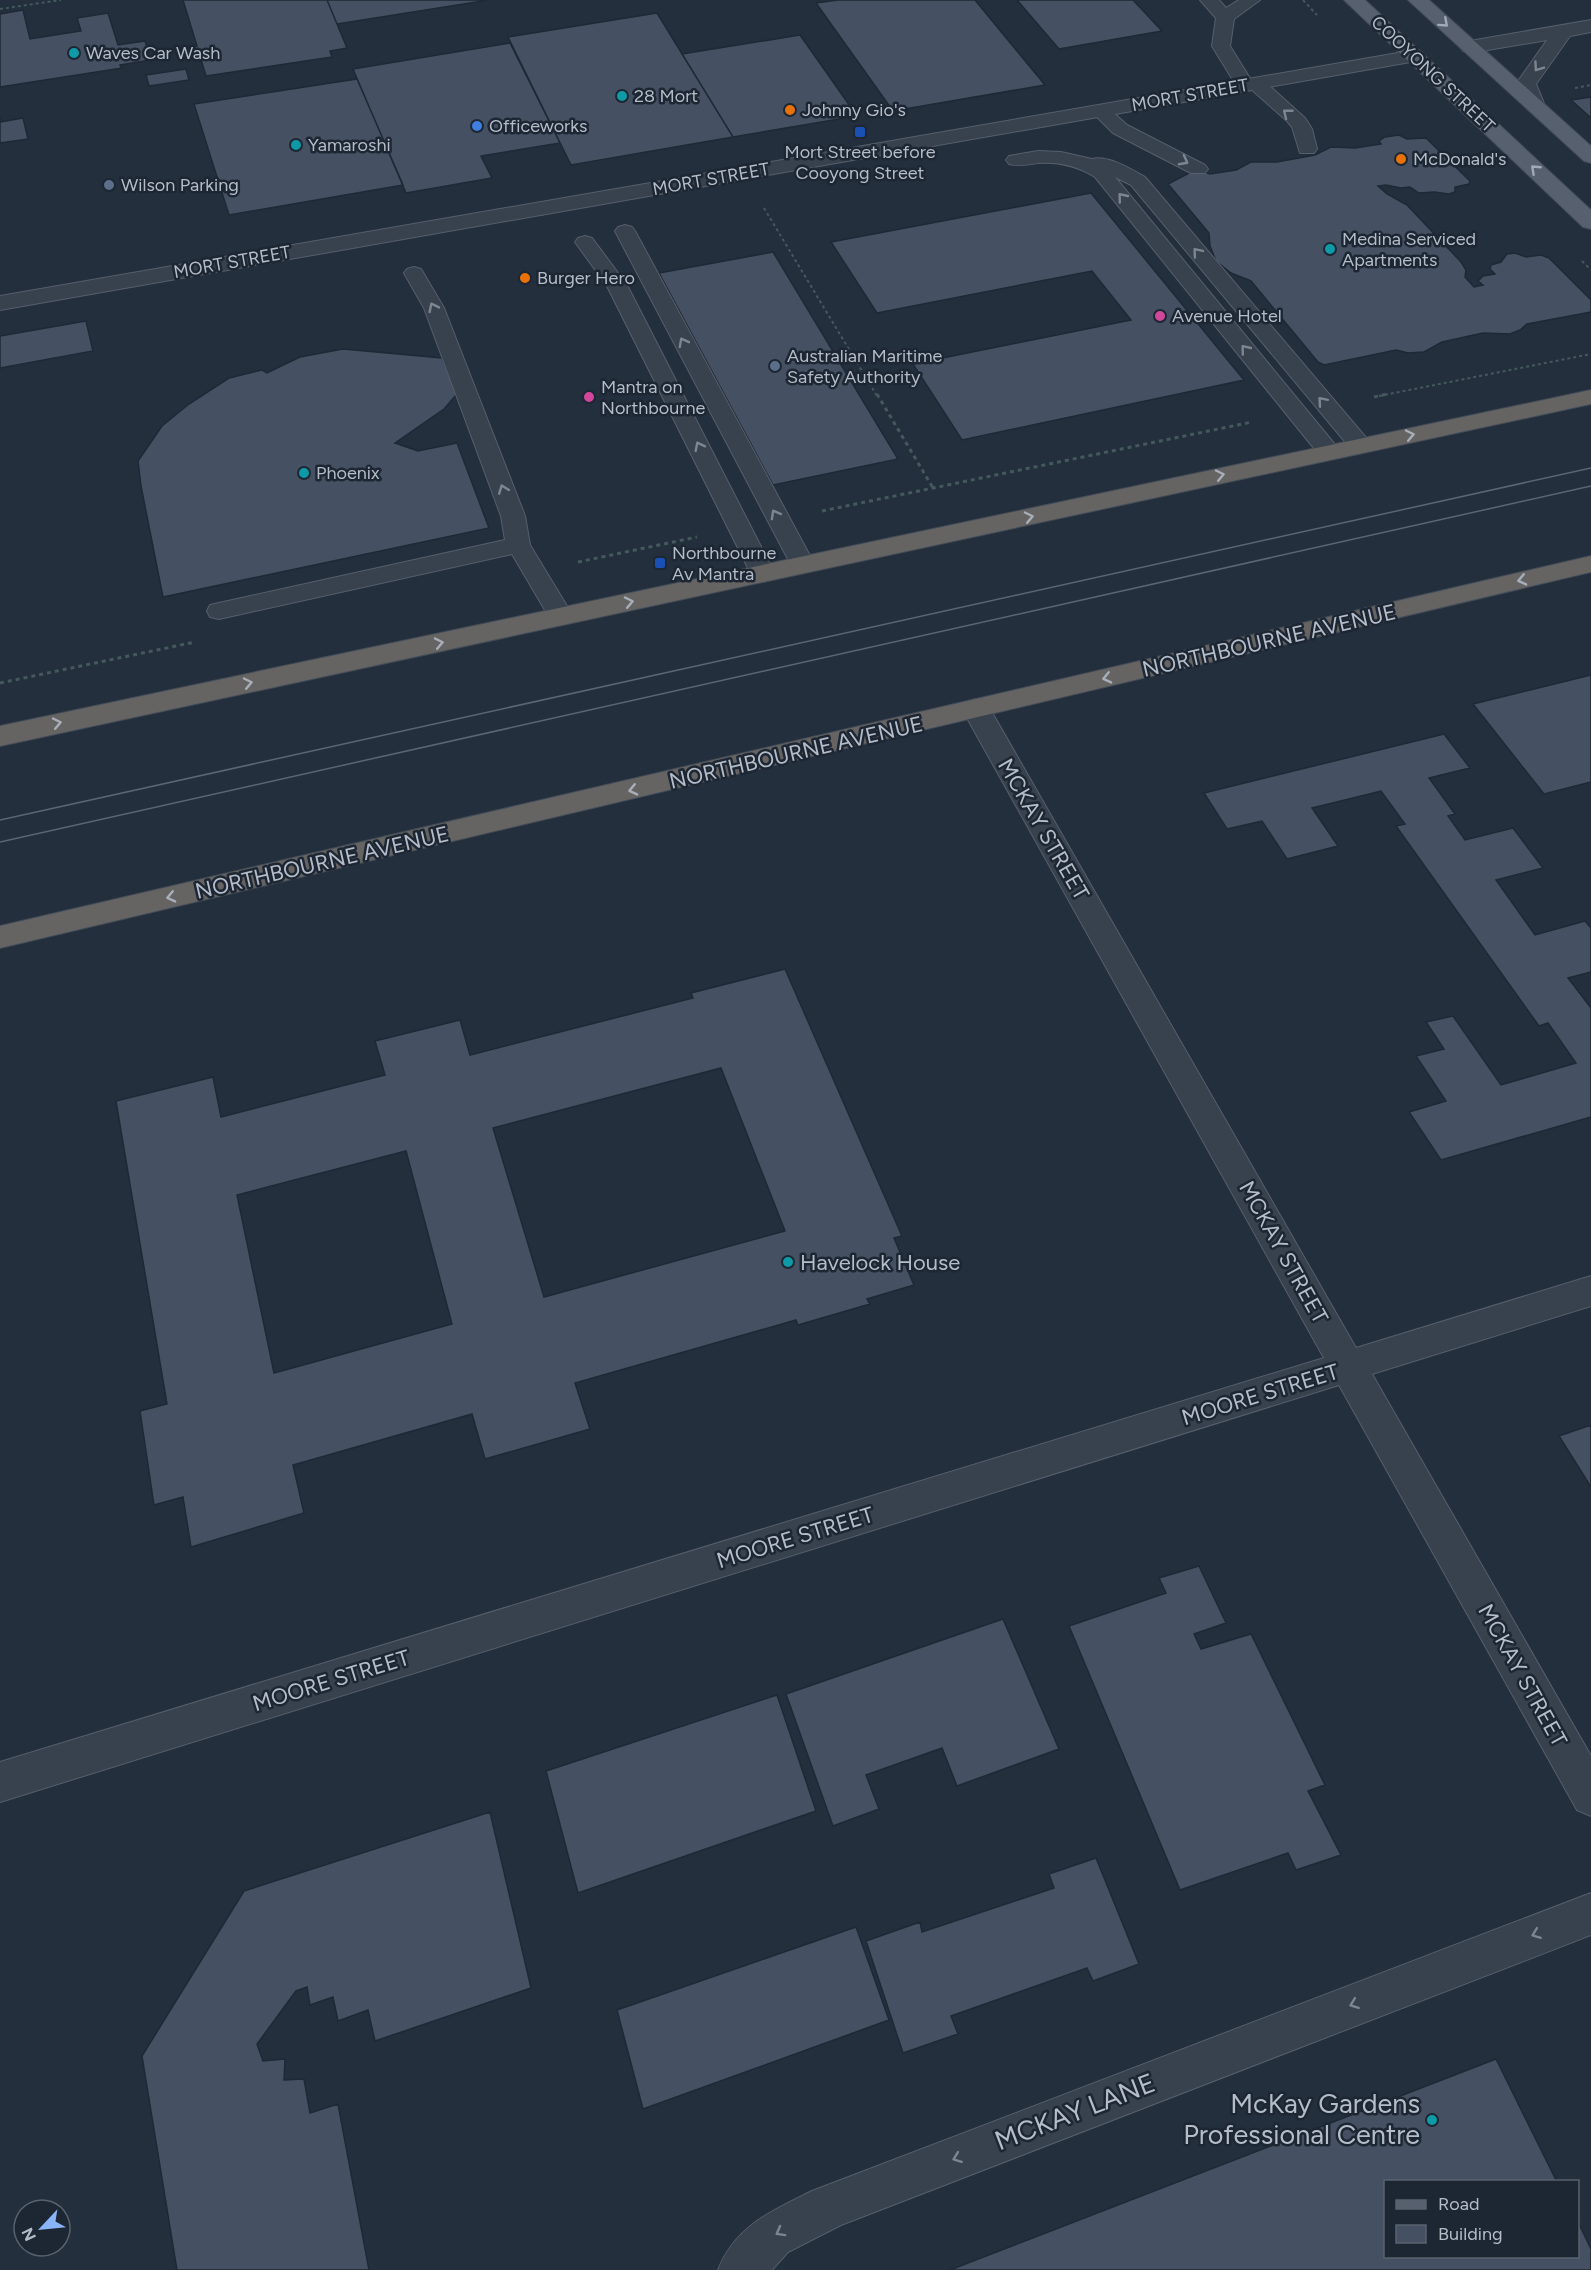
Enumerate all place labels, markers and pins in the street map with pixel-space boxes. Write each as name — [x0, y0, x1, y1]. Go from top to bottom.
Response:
place label: Waves Car Wash — [86, 42, 220, 64]
marker: Waves Car Wash — [67, 46, 81, 60]
place label: 28 Mort — [634, 85, 698, 107]
marker: 28 Mort — [615, 89, 629, 103]
place label: Johnny Gio's — [802, 99, 906, 121]
marker: Johnny Gio's — [783, 103, 797, 117]
place label: Officeworks — [489, 115, 587, 137]
marker: Officeworks — [470, 119, 484, 133]
marker: Mort Street before Cooyong Street — [853, 125, 867, 139]
place label: Yamaroshi — [308, 134, 391, 156]
marker: Yamaroshi — [289, 138, 303, 152]
place label: Mort Street before Cooyong Street — [784, 141, 936, 184]
place label: McDonald's — [1413, 148, 1507, 170]
marker: McDonald's — [1394, 152, 1408, 166]
place label: Wilson Parking — [121, 174, 239, 196]
marker: Wilson Parking — [102, 178, 116, 192]
place label: Medina Serviced Apartments — [1342, 228, 1476, 271]
marker: Medina Serviced Apartments — [1323, 242, 1337, 256]
place label: Burger Hero — [537, 267, 635, 289]
marker: Burger Hero — [518, 271, 532, 285]
place label: Avenue Hotel — [1172, 305, 1282, 327]
marker: Avenue Hotel — [1153, 309, 1167, 323]
place label: Australian Maritime Safety Authority — [787, 345, 942, 388]
marker: Australian Maritime Safety Authority — [768, 359, 782, 373]
place label: Mantra on Northbourne — [601, 376, 705, 419]
marker: Mantra on Northbourne — [582, 390, 596, 404]
place label: Phoenix — [316, 462, 380, 484]
marker: Phoenix — [297, 466, 311, 480]
place label: Northbourne Av Mantra — [672, 542, 776, 585]
marker: Northbourne Av Mantra — [653, 556, 667, 570]
place label: Havelock House — [800, 1249, 960, 1276]
marker: Havelock House — [781, 1255, 795, 1269]
place label: McKay Gardens Professional Centre — [1183, 2087, 1420, 2151]
marker: McKay Gardens Professional Centre — [1425, 2113, 1439, 2127]

